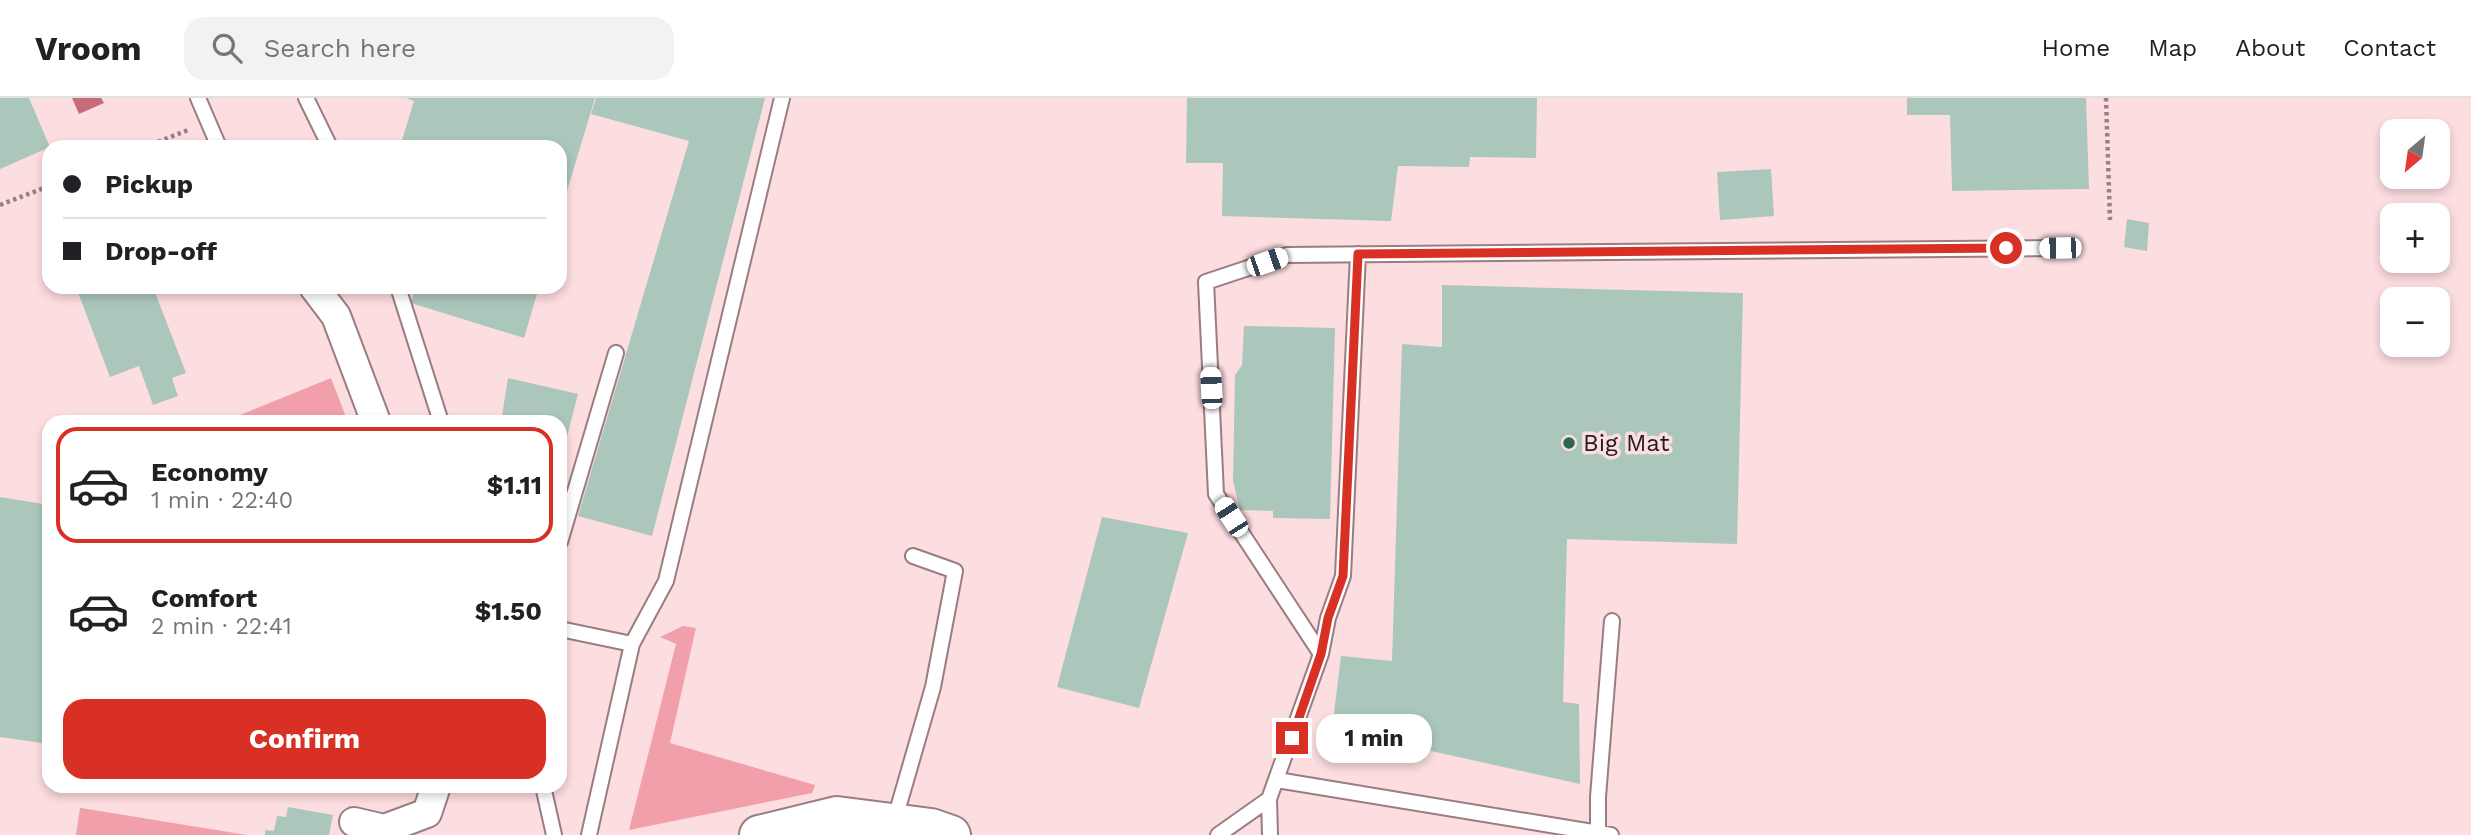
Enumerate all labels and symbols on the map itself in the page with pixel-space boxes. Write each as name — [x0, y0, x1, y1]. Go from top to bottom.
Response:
north arrow — [2380, 119, 2450, 189]
route start — [1990, 232, 2022, 264]
car — [2039, 237, 2082, 259]
car — [1244, 245, 1291, 279]
car — [1200, 366, 1223, 410]
place label: Big Mat — [1583, 429, 1670, 457]
marker: Big Mat — [1561, 435, 1577, 451]
car — [1211, 494, 1252, 540]
callout: 1 min — [1316, 714, 1432, 762]
route end — [1276, 722, 1308, 754]

